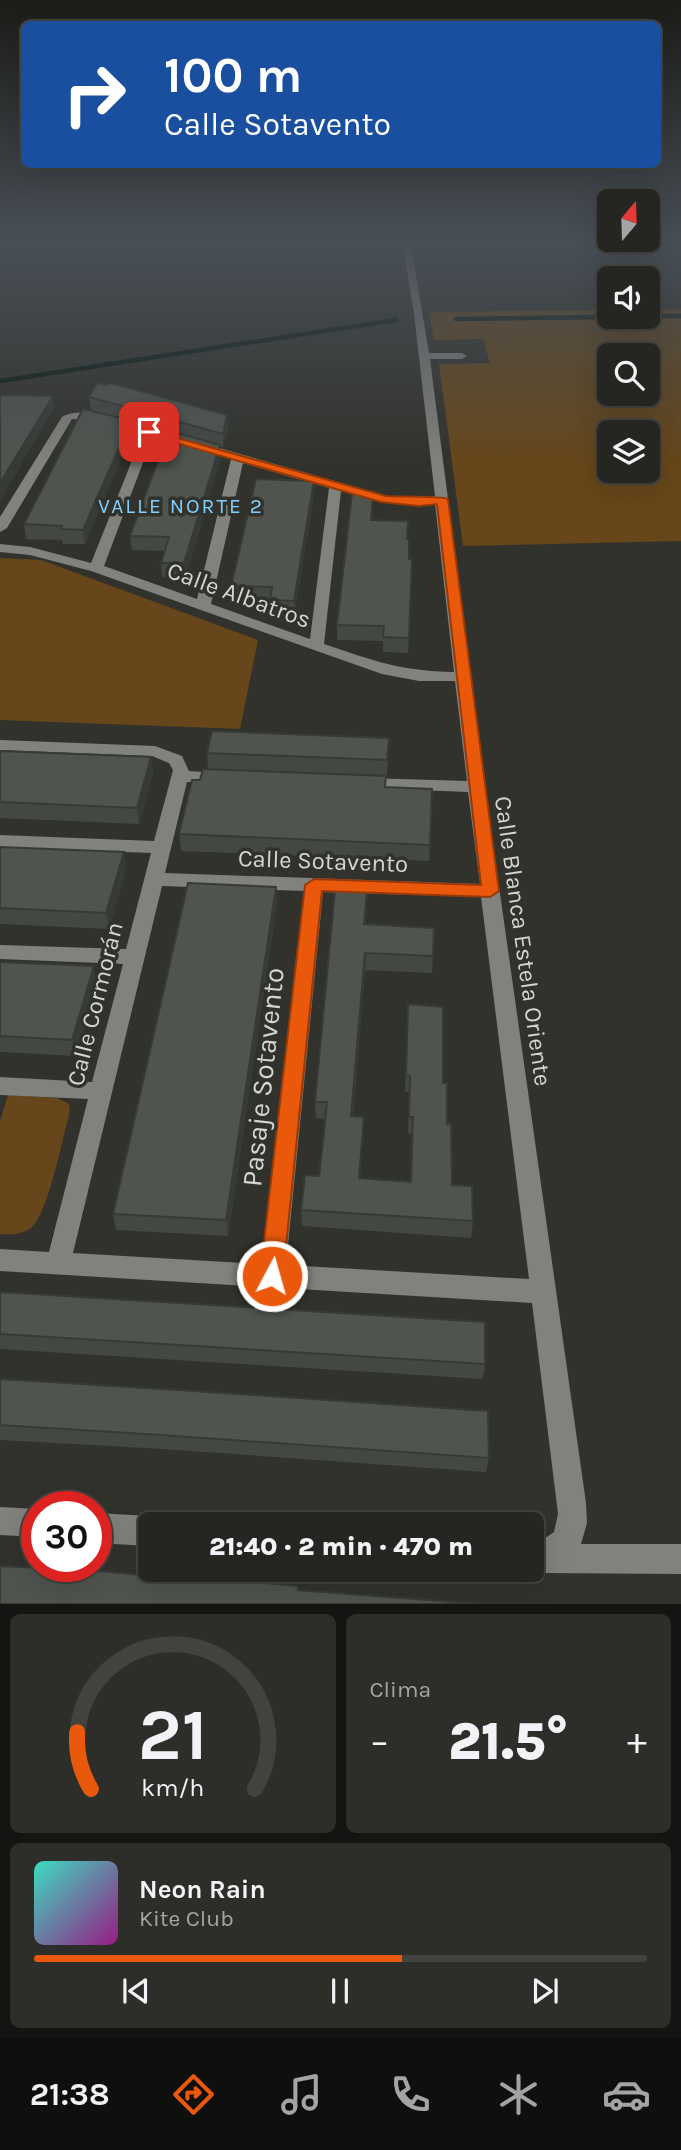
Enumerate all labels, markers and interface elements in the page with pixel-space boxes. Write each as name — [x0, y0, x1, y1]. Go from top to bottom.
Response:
text: 100 m — [164, 47, 302, 104]
icon: right — [49, 49, 140, 140]
text: Calle Sotavento — [164, 106, 391, 143]
north arrow — [597, 189, 660, 252]
map controls — [597, 189, 660, 483]
button: sound — [597, 266, 660, 329]
button: search — [597, 343, 660, 406]
pin — [119, 402, 179, 462]
icon: arrive — [130, 413, 168, 451]
button: layers — [597, 420, 660, 483]
district label: VALLE NORTE 2 — [98, 494, 264, 518]
street label: Calle Albatros — [163, 556, 315, 634]
street label: Calle Blanca Estela Oriente — [489, 794, 557, 1088]
street label: Calle Sotavento — [237, 844, 409, 878]
street label: Calle Cormorán — [61, 919, 129, 1089]
street label: Pasaje Sotavento — [235, 966, 291, 1188]
position arrow — [235, 1239, 309, 1313]
speed limit sign: 30 — [21, 1491, 112, 1582]
text: 21:40 · 2 min · 470 m — [209, 1531, 473, 1562]
text: Clima — [370, 1676, 431, 1703]
text: 21 — [138, 1693, 208, 1778]
text: 21.5° — [448, 1711, 568, 1772]
text: − — [370, 1719, 389, 1764]
text: + — [627, 1719, 647, 1764]
text: km/h — [141, 1773, 204, 1802]
text: Neon Rain — [139, 1874, 266, 1905]
text: Kite Club — [139, 1905, 234, 1932]
icon: previous — [117, 1972, 155, 2010]
icon: pause — [321, 1972, 359, 2010]
icon: next — [526, 1972, 564, 2010]
icon: directions — [169, 2070, 218, 2119]
icon: music — [277, 2070, 326, 2119]
icon: phone — [386, 2070, 435, 2119]
icon: climate — [494, 2070, 543, 2119]
icon: car — [602, 2070, 651, 2119]
text: 21:38 — [30, 2076, 110, 2113]

